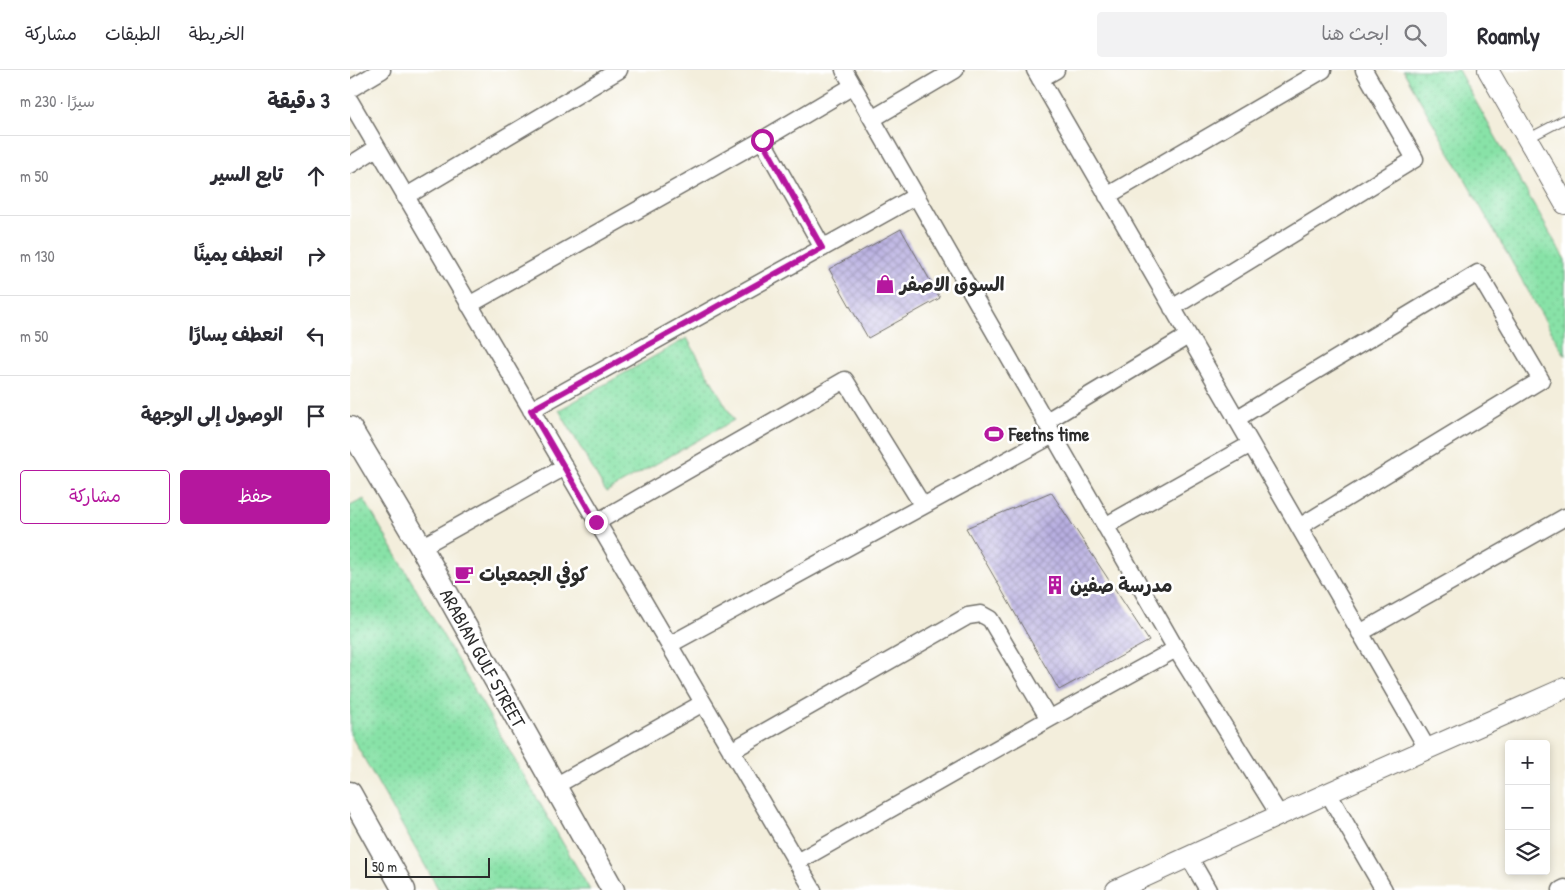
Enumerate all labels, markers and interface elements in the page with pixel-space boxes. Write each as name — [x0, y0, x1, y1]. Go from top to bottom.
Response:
search box — [1097, 12, 1447, 57]
text: Roamly — [1477, 19, 1540, 51]
text: ابحث هنا — [1321, 20, 1389, 46]
text: مشاركة — [25, 21, 77, 46]
text: الطبقات — [105, 21, 161, 46]
text: الخريطة — [189, 21, 245, 46]
icon: search — [1401, 21, 1429, 49]
text: 3 دقيقة — [267, 86, 330, 115]
text: سيرًا · 230 m — [20, 90, 95, 112]
route start — [751, 129, 774, 152]
text: تابع السير — [211, 161, 283, 187]
icon: ahead — [302, 162, 330, 190]
text: 50 m — [20, 165, 49, 187]
text: انعطف يمينًا — [194, 241, 283, 267]
icon: right — [302, 242, 330, 270]
text: 130 m — [20, 245, 55, 267]
place label: السوق الاصفر — [898, 271, 1005, 297]
shop icon: السوق الاصفر — [874, 273, 896, 295]
text: انعطف يسارًا — [189, 321, 283, 347]
icon: left — [302, 322, 330, 350]
text: 50 m — [20, 325, 49, 347]
text: الوصول إلى الوجهة — [141, 401, 283, 427]
icon: arrive — [302, 402, 330, 430]
place label: Feetns time — [1008, 421, 1090, 447]
sports icon: Feetns time — [983, 423, 1005, 445]
button: مشاركة — [20, 470, 170, 524]
button: حفظ — [180, 470, 330, 524]
route end — [585, 511, 608, 534]
place label: كوفي الجمعيات — [479, 561, 589, 589]
cafe icon: كوفي الجمعيات — [453, 563, 475, 585]
place label: مدرسة صفين — [1070, 572, 1172, 598]
building icon: مدرسة صفين — [1044, 574, 1066, 596]
street label: ARABIAN GULF STREET — [434, 584, 532, 733]
map controls — [1505, 740, 1550, 875]
button: + — [1505, 740, 1550, 785]
button: − — [1505, 785, 1550, 830]
button: layers — [1505, 830, 1550, 875]
scale bar — [365, 855, 490, 878]
text: 50 m — [372, 857, 397, 876]

